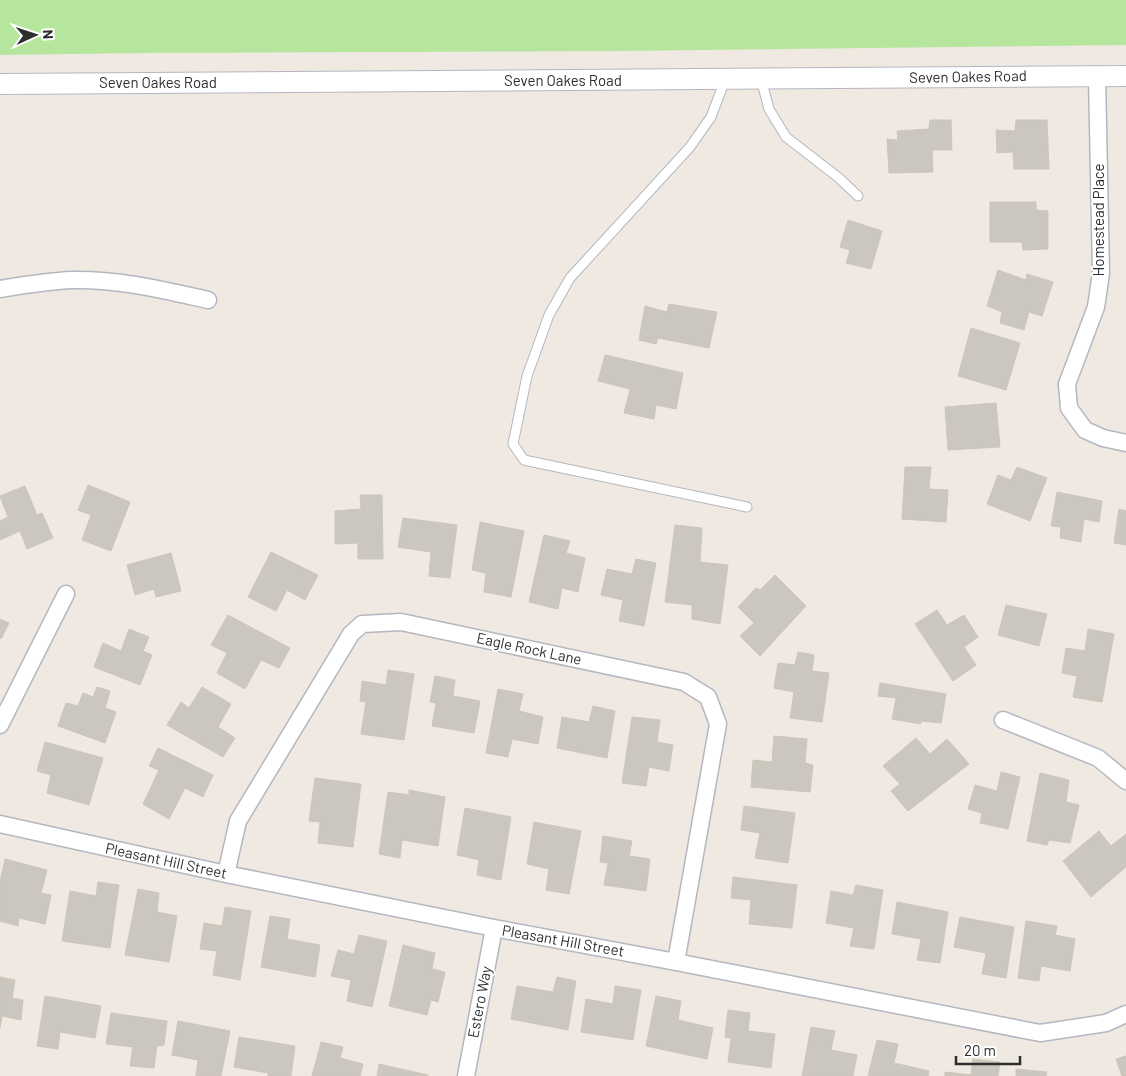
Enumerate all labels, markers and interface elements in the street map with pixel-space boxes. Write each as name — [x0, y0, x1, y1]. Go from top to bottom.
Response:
north arrow — [10, 10, 60, 60]
text: N — [40, 29, 57, 39]
street label: Seven Oakes Road — [909, 66, 1027, 86]
street label: Seven Oakes Road — [504, 71, 622, 89]
street label: Seven Oakes Road — [99, 73, 217, 91]
street label: Homestead Place — [1089, 163, 1107, 277]
street label: Eagle Rock Lane — [475, 628, 583, 668]
street label: Pleasant Hill Street — [104, 838, 229, 882]
street label: Pleasant Hill Street — [501, 920, 626, 960]
street label: Estero Way — [463, 964, 495, 1039]
scale bar — [956, 1034, 1020, 1066]
text: 20 m — [964, 1041, 996, 1059]

